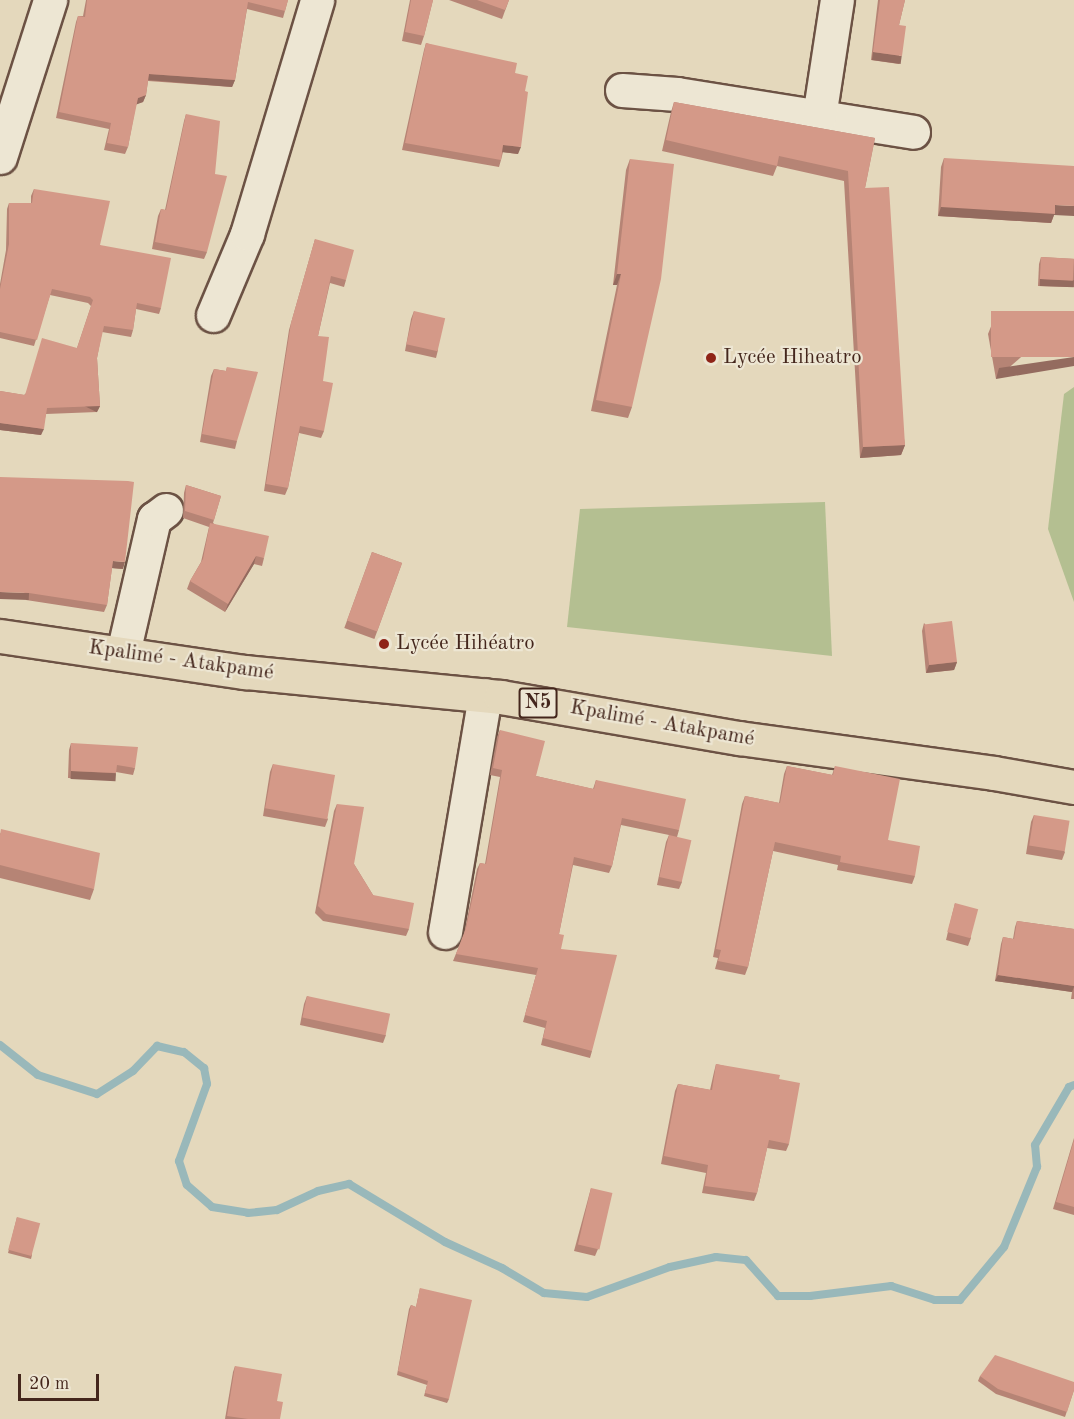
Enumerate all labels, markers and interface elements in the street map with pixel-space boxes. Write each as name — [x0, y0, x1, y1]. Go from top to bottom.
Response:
place label: Lycée Hiheatro — [723, 345, 862, 371]
marker: Lycée Hiheatro — [704, 351, 718, 365]
place label: Lycée Hihéatro — [396, 631, 535, 657]
street label: Kpalimé - Atakpamé — [87, 636, 275, 686]
marker: Lycée Hihéatro — [377, 637, 391, 651]
road number: N5 — [518, 686, 558, 720]
street label: Kpalimé - Atakpamé — [568, 695, 756, 753]
scale bar — [21, 1362, 102, 1400]
text: 20 m — [29, 1375, 69, 1393]

